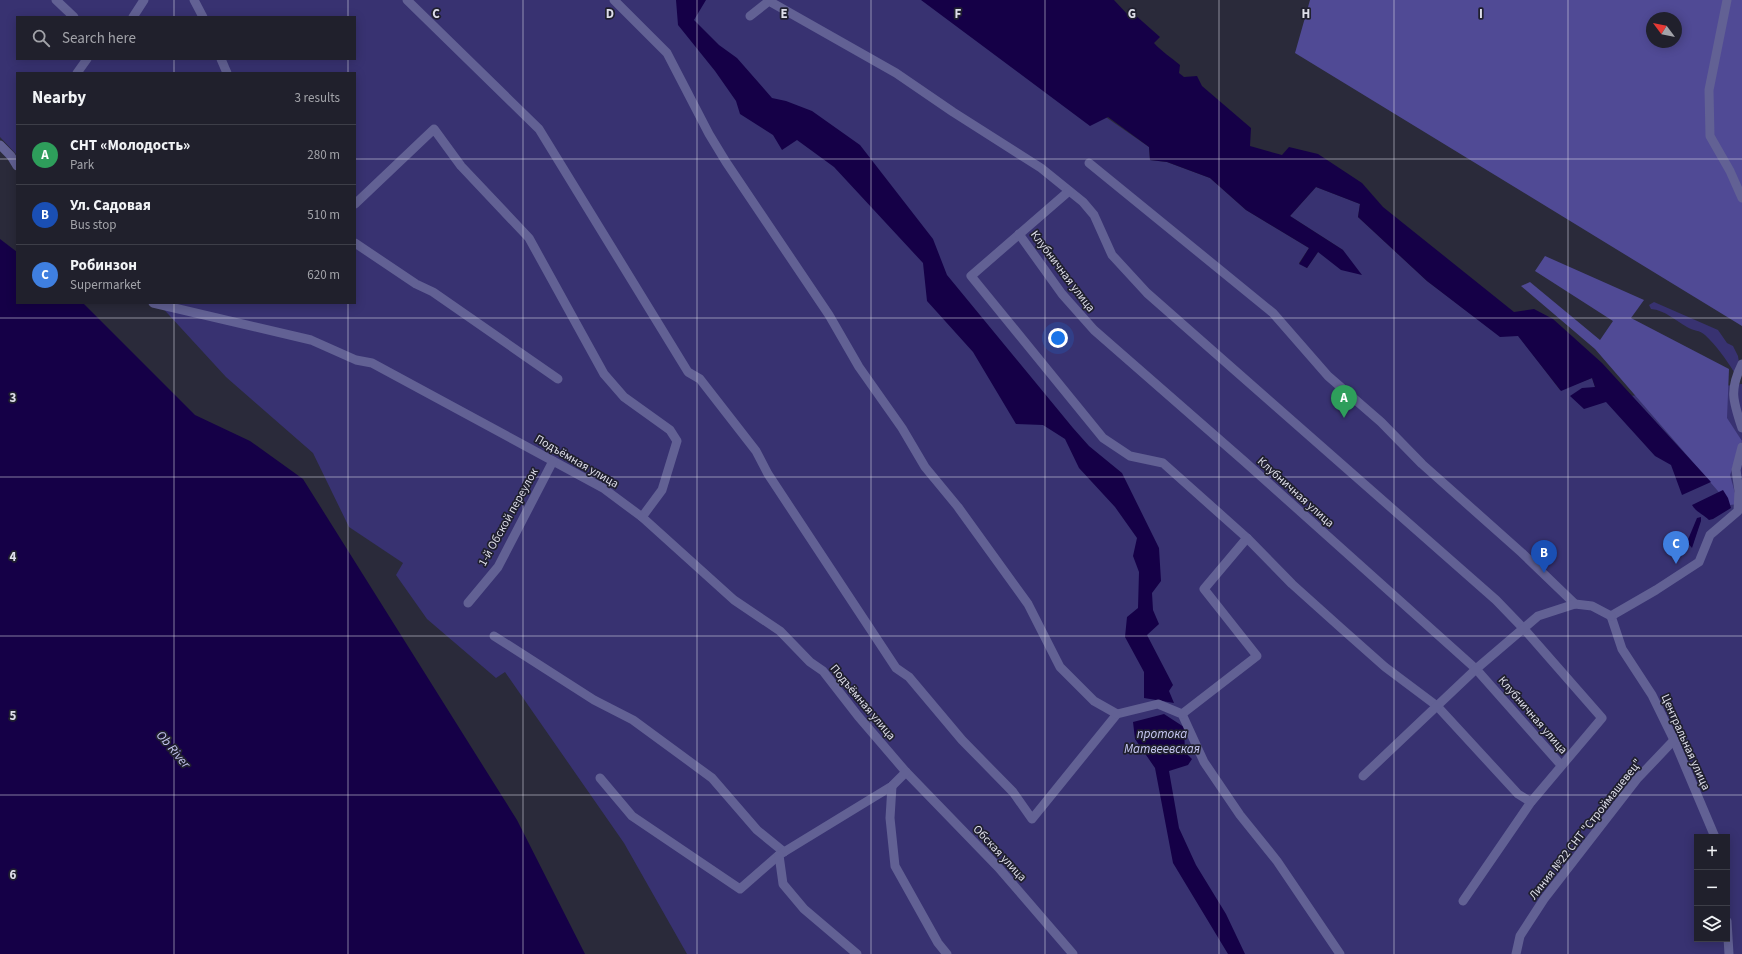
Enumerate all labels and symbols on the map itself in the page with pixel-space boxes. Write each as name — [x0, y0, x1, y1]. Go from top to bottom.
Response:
text: C — [432, 5, 440, 23]
text: D — [606, 5, 614, 23]
text: E — [780, 5, 788, 23]
text: F — [955, 5, 962, 23]
text: G — [1128, 5, 1136, 23]
text: H — [1302, 5, 1310, 23]
text: I — [1479, 5, 1483, 23]
north arrow — [1646, 12, 1682, 48]
street label: Клубничная улица — [1026, 227, 1099, 316]
your location — [1048, 328, 1068, 348]
pin: A — [1331, 385, 1357, 418]
text: 3 — [10, 389, 17, 407]
street label: Подъёмная улица — [532, 431, 622, 492]
street label: Клубничная улица — [1253, 453, 1338, 532]
street label: 1-й Обской переулок — [474, 465, 543, 569]
pin: C — [1663, 531, 1689, 564]
pin: B — [1531, 540, 1557, 573]
text: 4 — [10, 548, 17, 566]
street label: Подъёмная улица — [826, 661, 899, 744]
street label: Клубничная улица — [1494, 673, 1571, 758]
street label: Центральная улица — [1657, 691, 1714, 793]
text: 5 — [10, 707, 17, 725]
water label: протока Матвеевская — [1124, 725, 1200, 758]
water label: Ob River — [152, 727, 195, 773]
street label: Линия №22 СНТ "Строймашевец" — [1525, 755, 1646, 903]
street label: Обская улица — [969, 821, 1030, 885]
text: 6 — [10, 866, 17, 884]

